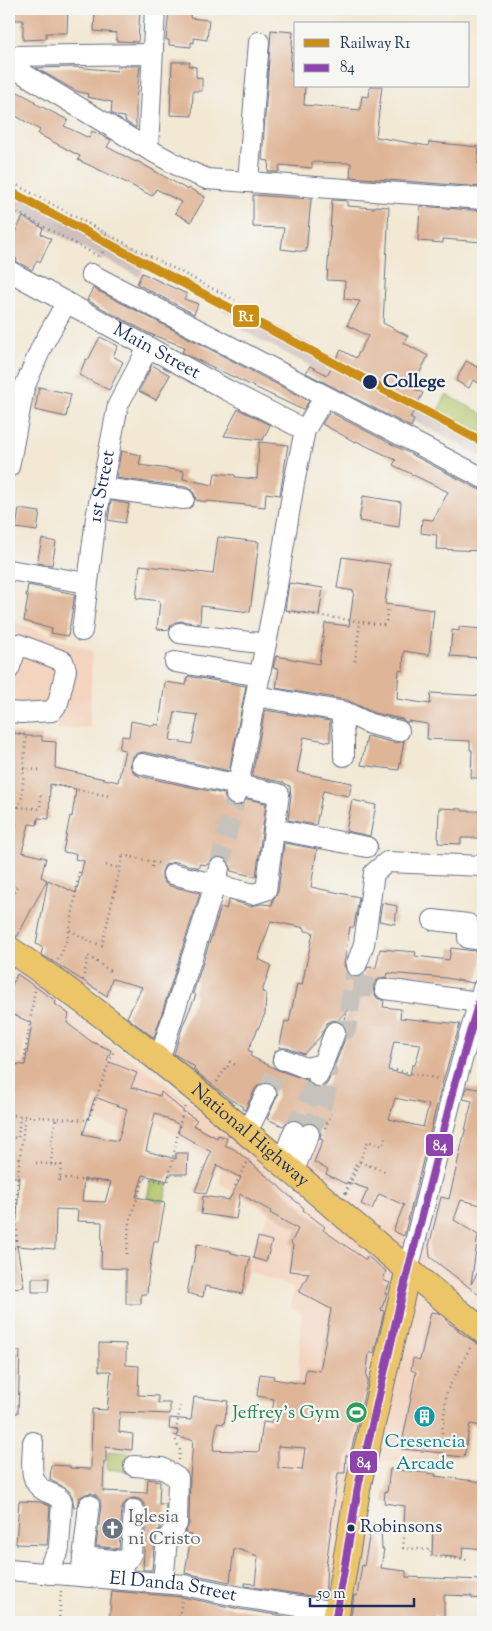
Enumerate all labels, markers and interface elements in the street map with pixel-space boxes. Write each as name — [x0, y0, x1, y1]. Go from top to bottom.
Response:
legend — [294, 22, 470, 88]
text: Railway R1 — [340, 34, 410, 55]
text: 84 — [340, 58, 355, 79]
line badge: R1 — [232, 304, 260, 328]
text: R1 — [239, 308, 254, 328]
street label: Main Street — [108, 317, 206, 387]
place label: College — [383, 369, 446, 396]
marker: College — [361, 373, 379, 391]
street label: 1st Street — [82, 447, 123, 524]
street label: National Highway — [185, 1078, 316, 1194]
line badge: 84 — [425, 1133, 454, 1157]
text: 84 — [433, 1137, 447, 1157]
place label: Jeffrey's Gym — [231, 1400, 340, 1427]
sports icon: Jeffrey's Gym — [344, 1401, 368, 1425]
building icon: Cresencia Arcade — [413, 1404, 437, 1428]
place label: Cresencia Arcade — [384, 1429, 466, 1478]
line badge: 84 — [349, 1450, 378, 1474]
text: 84 — [357, 1454, 371, 1474]
place label: Iglesia ni Cristo — [128, 1504, 201, 1553]
place label: Robinsons — [360, 1515, 442, 1541]
church icon: Iglesia ni Cristo — [100, 1516, 124, 1540]
marker: Robinsons — [346, 1523, 356, 1533]
street label: El Danda Street — [108, 1565, 240, 1609]
scale bar — [310, 1576, 413, 1608]
text: 50 m — [316, 1584, 346, 1605]

